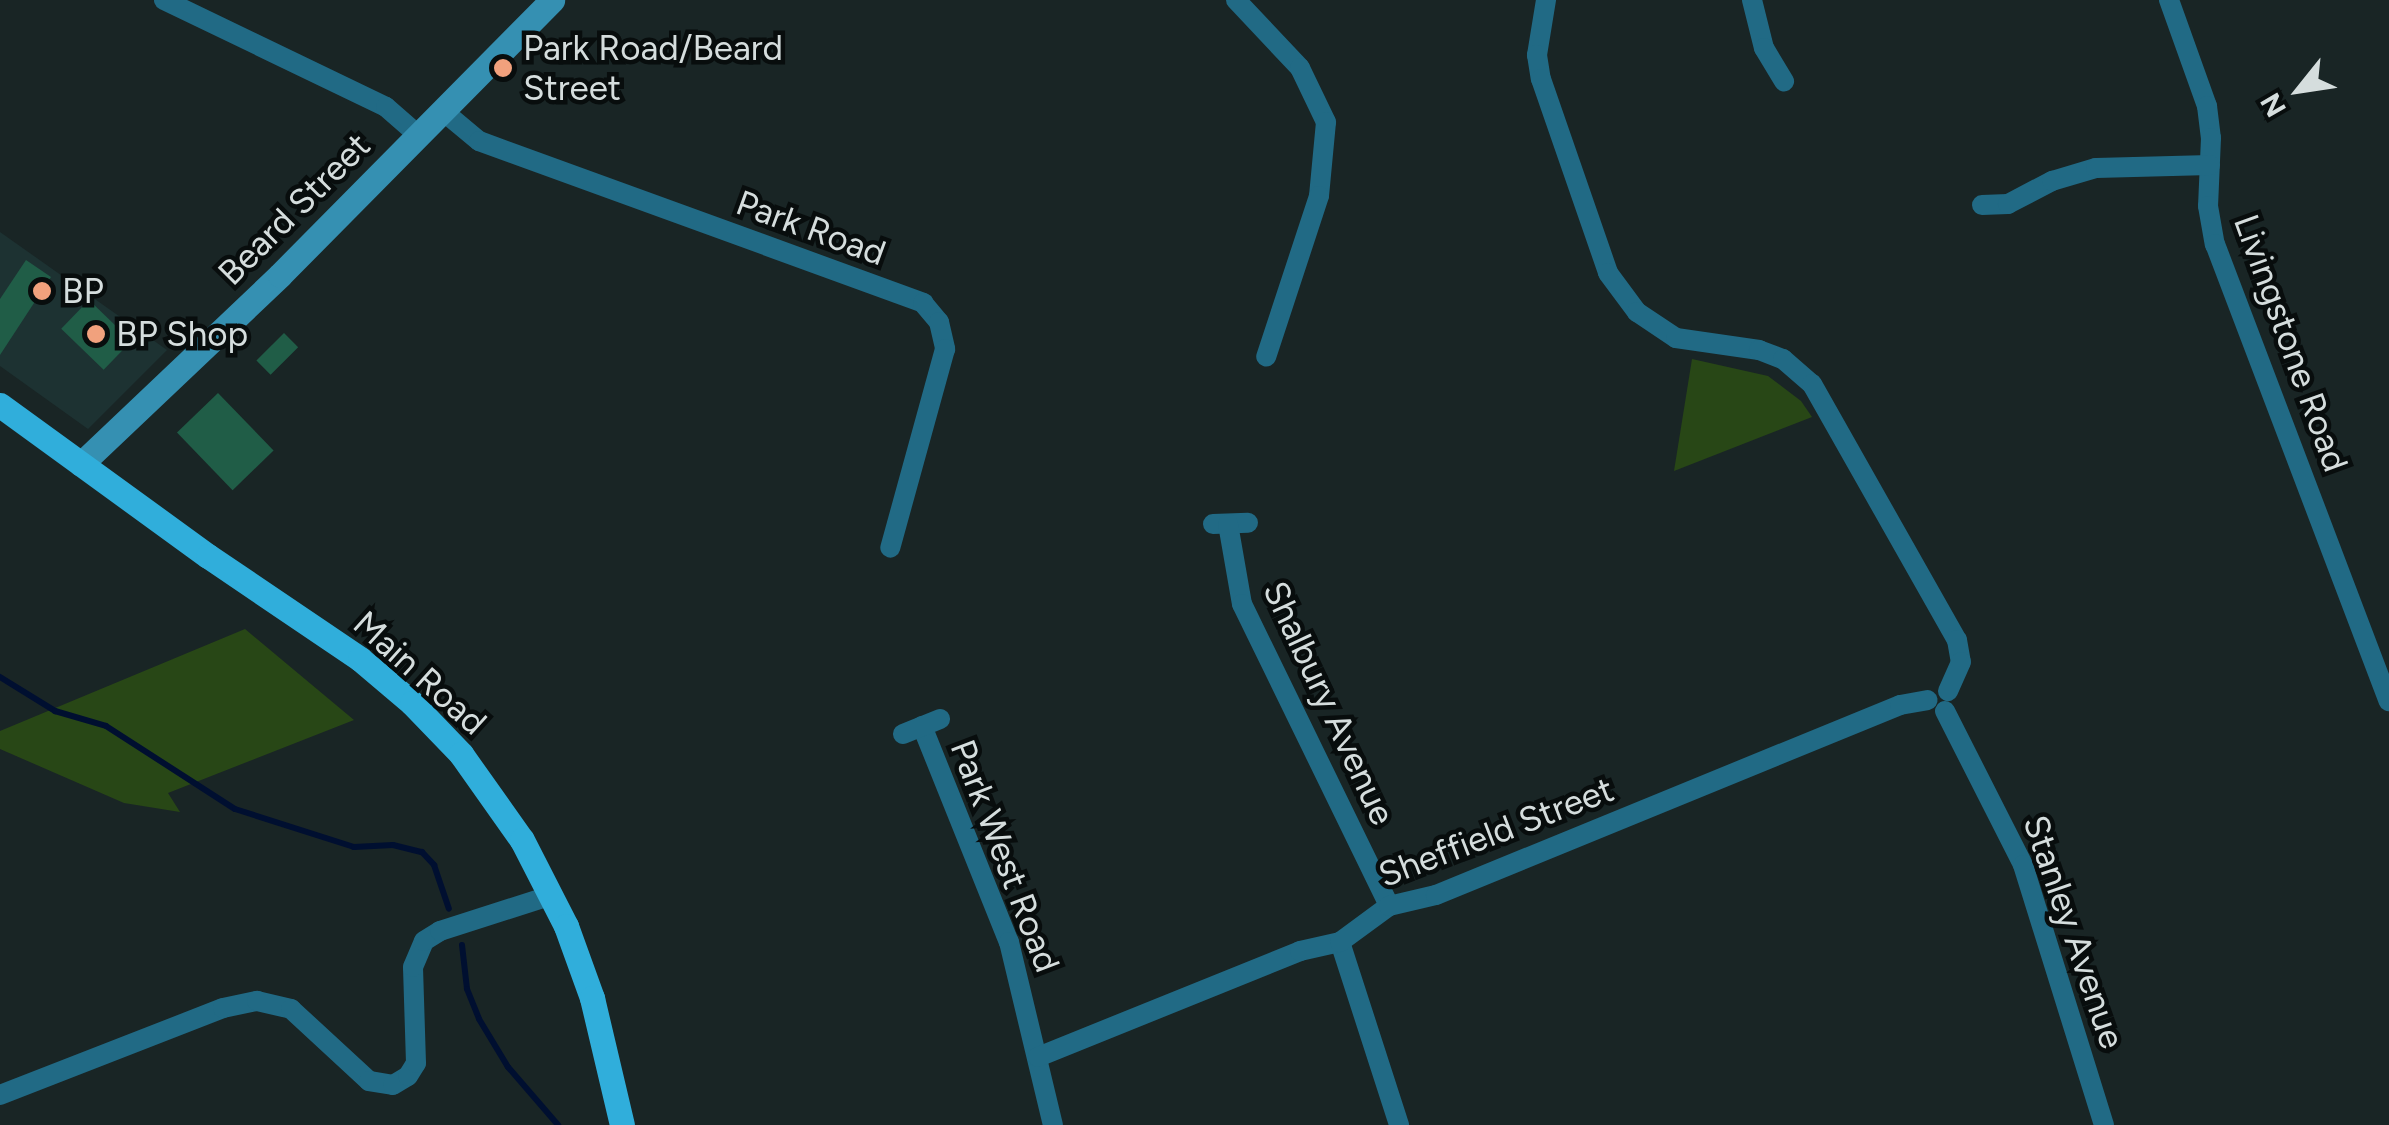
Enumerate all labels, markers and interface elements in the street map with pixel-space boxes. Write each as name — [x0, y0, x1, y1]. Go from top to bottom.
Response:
place label: Park Road/Beard Street — [523, 27, 783, 109]
north arrow — [2249, 40, 2349, 140]
marker: Park Road/Beard Street — [492, 57, 514, 79]
text: N — [2253, 87, 2293, 123]
street label: Beard Street — [209, 124, 379, 294]
street label: Park Road — [731, 182, 891, 274]
street label: Livingstone Road — [2225, 209, 2357, 477]
place label: BP — [62, 270, 104, 312]
marker: BP — [31, 280, 53, 302]
place label: BP Shop — [116, 313, 248, 355]
marker: BP Shop — [85, 323, 107, 345]
street label: Shalbury Avenue — [1254, 575, 1404, 831]
street label: Main Road — [345, 602, 495, 744]
street label: Park West Road — [941, 734, 1069, 978]
street label: Sheffield Street — [1373, 768, 1619, 896]
street label: Stanley Avenue — [2014, 810, 2134, 1054]

